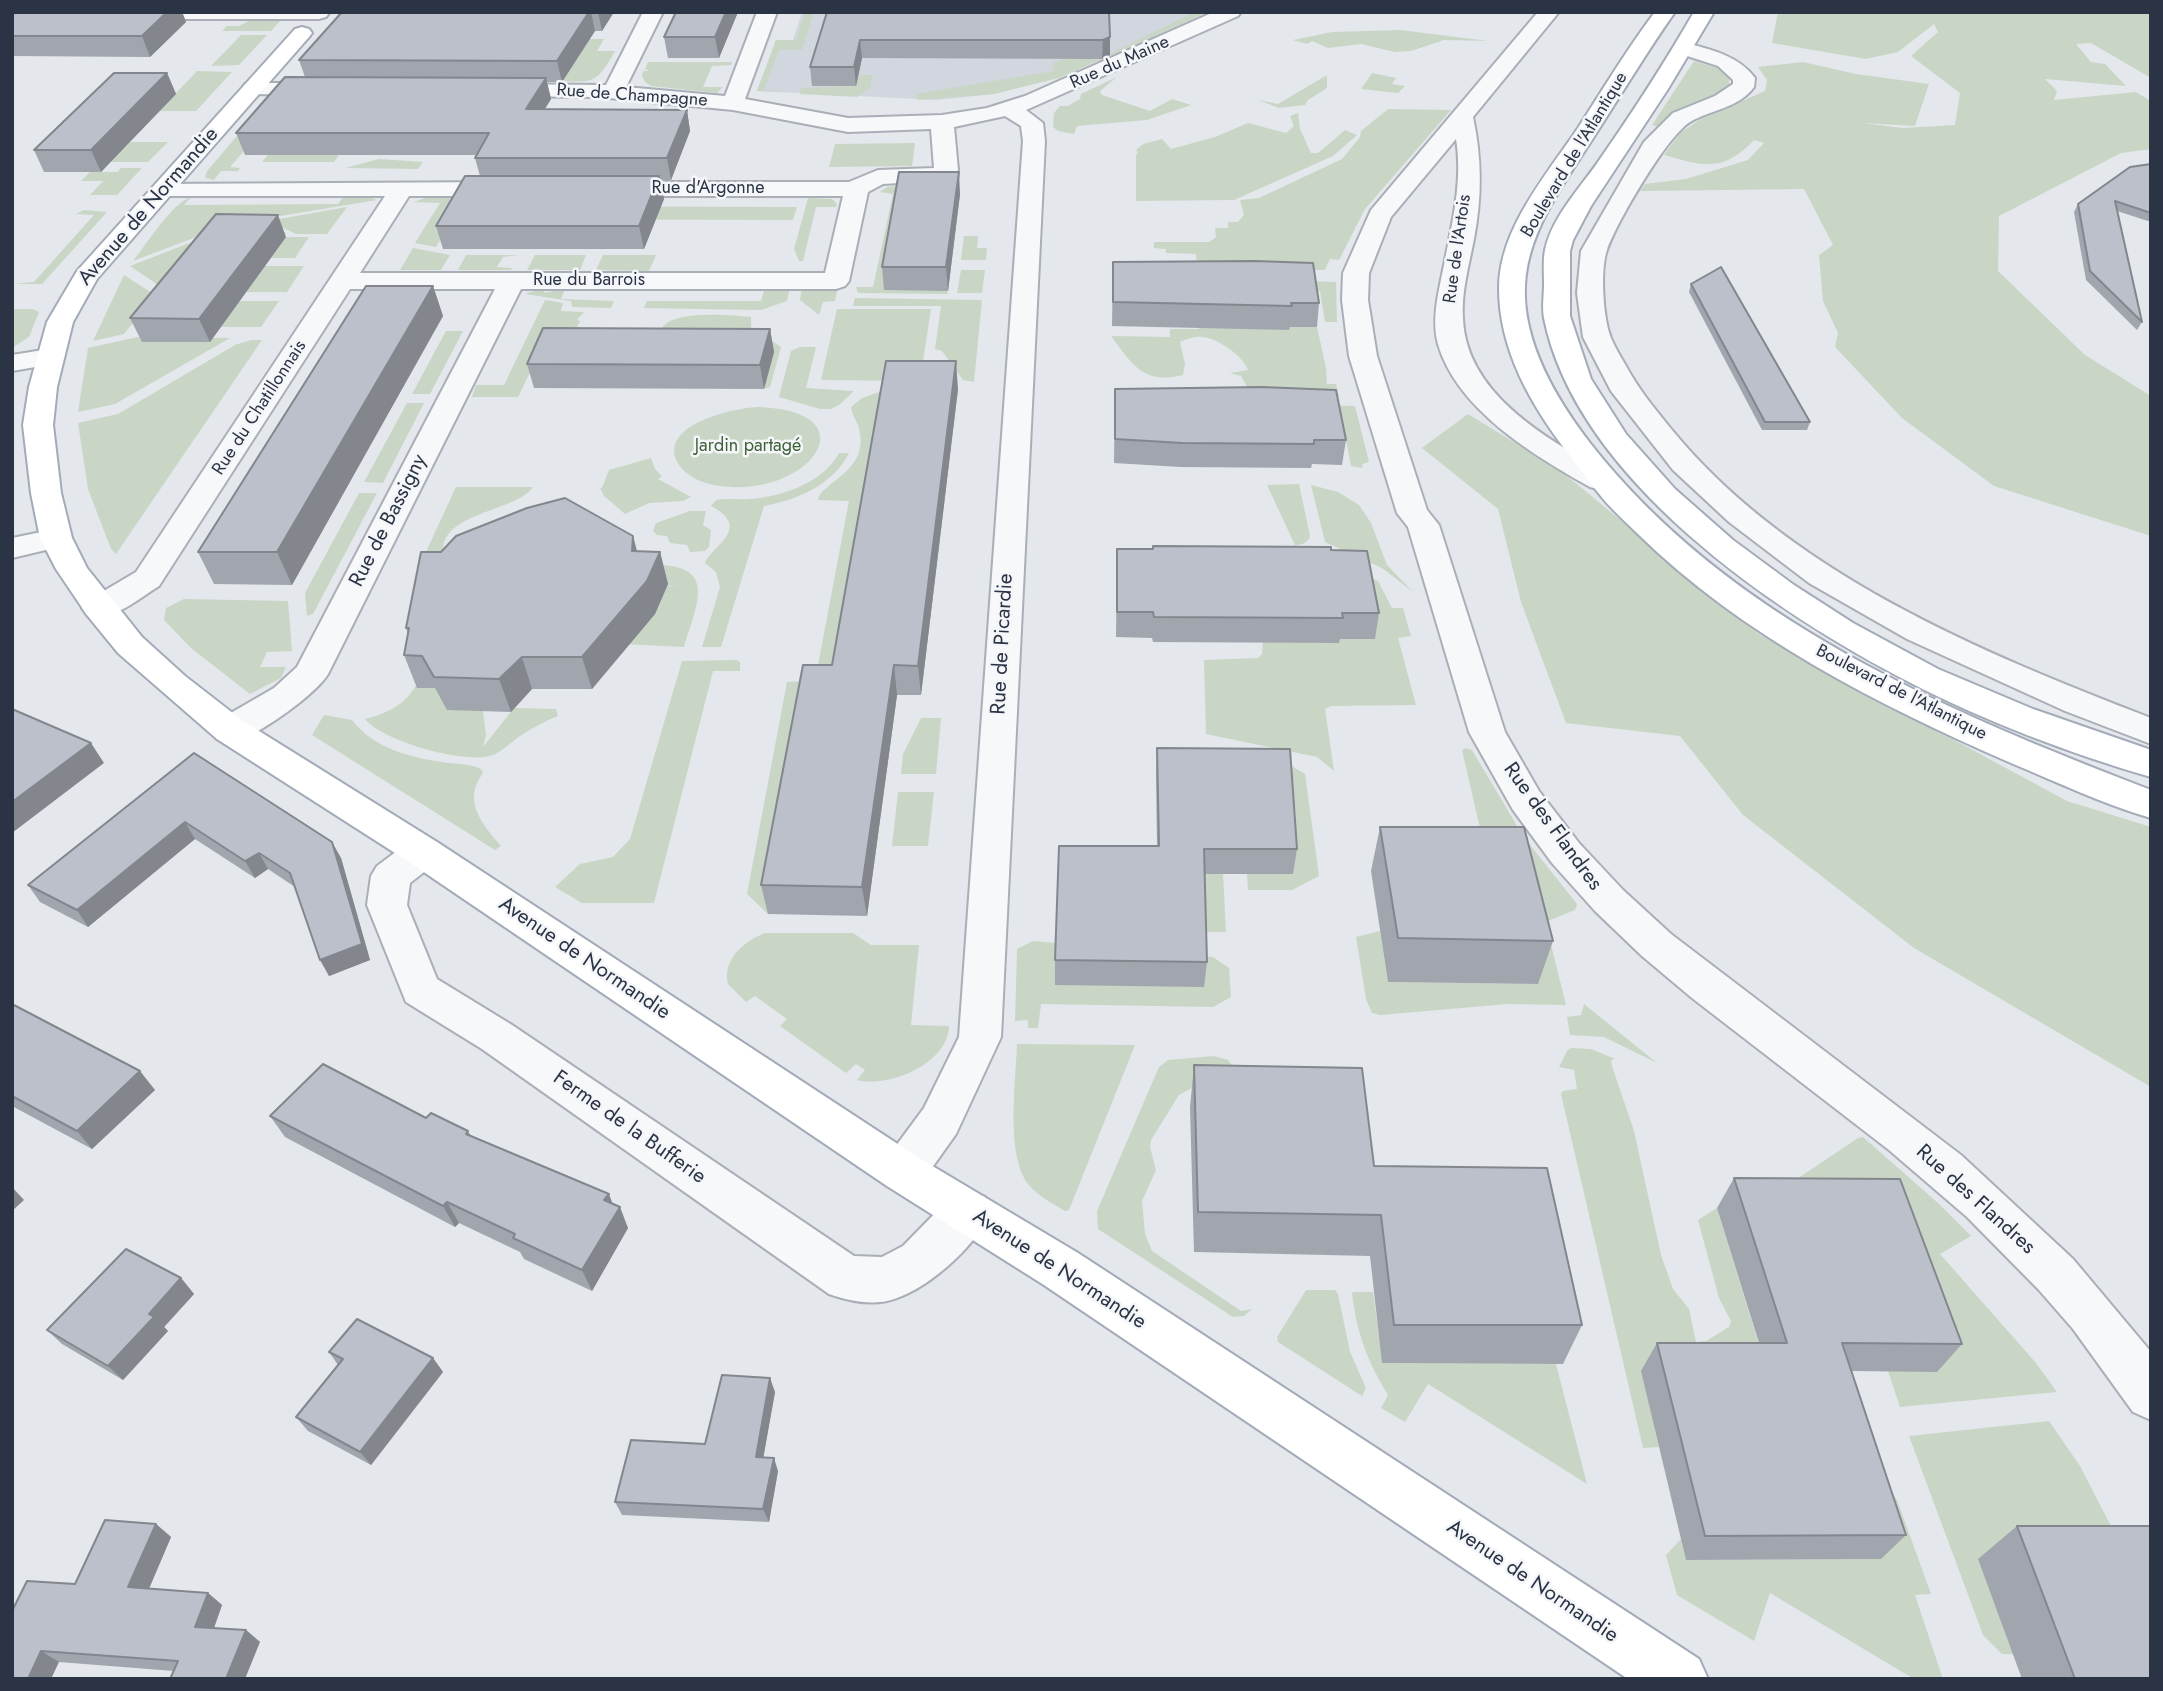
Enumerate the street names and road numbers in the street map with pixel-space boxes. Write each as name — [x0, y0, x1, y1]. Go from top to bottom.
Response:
street label: Rue du Maine — [1067, 32, 1173, 94]
street label: Boulevard de l'Atlantique — [1517, 69, 1633, 241]
street label: Rue de Champagne — [556, 80, 708, 112]
street label: Avenue de Normandie — [73, 123, 225, 291]
street label: Rue d'Argonne — [652, 178, 764, 200]
street label: Rue de l'Artois — [1440, 193, 1476, 305]
street label: Rue du Barrois — [533, 270, 645, 292]
street label: Rue du Chatillonnais — [208, 337, 312, 479]
street label: Rue de Bassigny — [345, 451, 433, 591]
street label: Rue de Picardie — [987, 573, 1019, 715]
street label: Boulevard de l'Atlantique — [1812, 641, 1990, 745]
street label: Rue des Flandres — [1497, 758, 1607, 896]
street label: Avenue de Normandie — [493, 892, 675, 1026]
street label: Ferme de la Bufferie — [548, 1066, 710, 1190]
street label: Rue des Flandres — [1910, 1140, 2040, 1260]
street label: Avenue de Normandie — [968, 1205, 1150, 1335]
street label: Avenue de Normandie — [1441, 1515, 1623, 1649]

